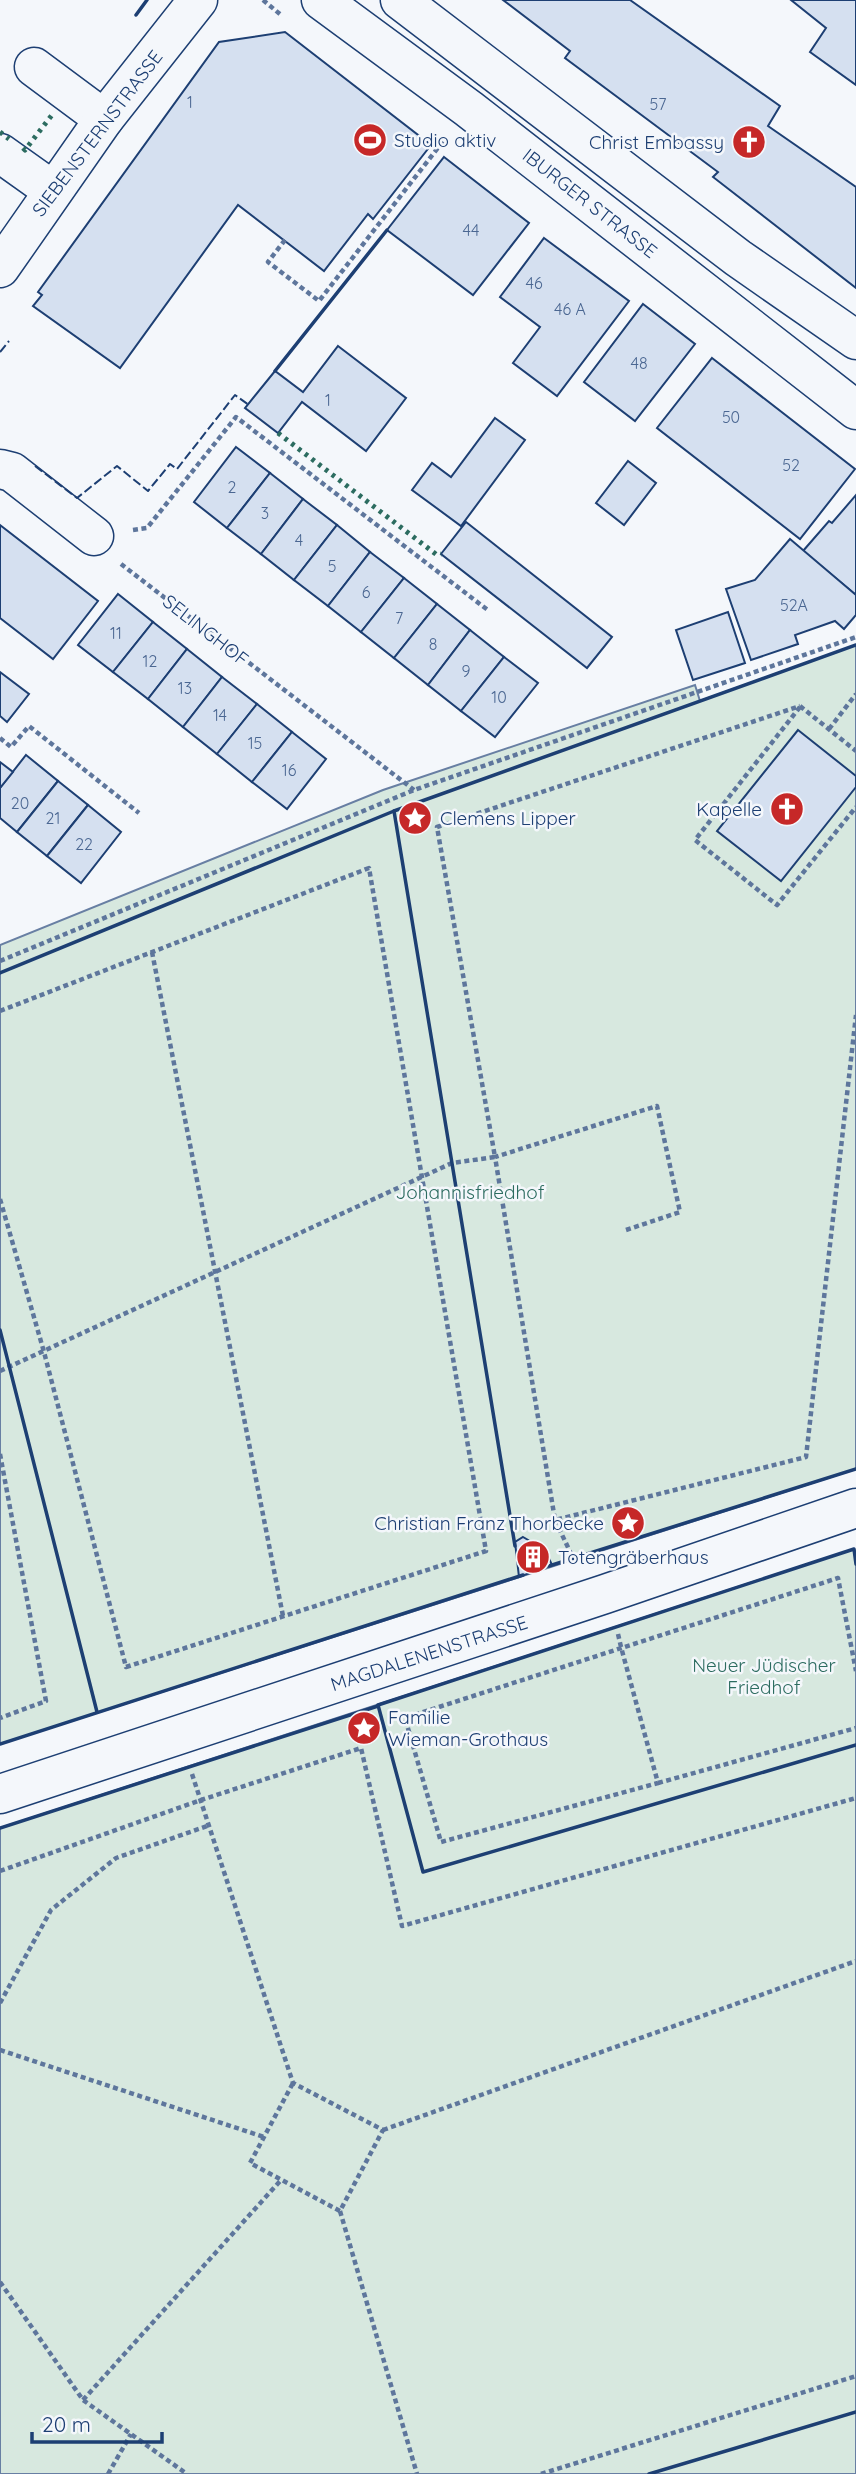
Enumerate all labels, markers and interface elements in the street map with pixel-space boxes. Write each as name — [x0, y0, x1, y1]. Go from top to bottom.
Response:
street label: SIEBENSTERNSTRASSE — [27, 45, 167, 221]
house number: 1 — [187, 92, 193, 112]
house number: 57 — [650, 94, 666, 114]
sports icon: Studio aktiv — [351, 121, 389, 159]
church icon: Christ Embassy — [730, 123, 768, 161]
place label: Studio aktiv — [394, 128, 496, 152]
place label: Christ Embassy — [589, 130, 724, 154]
street label: IBURGER STRASSE — [518, 143, 662, 263]
house number: 44 — [463, 220, 479, 240]
house number: 46 — [525, 273, 543, 293]
house number: 46 A — [554, 299, 586, 319]
house number: 48 — [630, 353, 648, 373]
house number: 1 — [325, 390, 331, 410]
house number: 50 — [722, 407, 740, 427]
house number: 52 — [782, 455, 800, 475]
house number: 2 — [228, 477, 237, 497]
house number: 3 — [261, 503, 269, 523]
house number: 4 — [295, 530, 303, 550]
house number: 5 — [328, 556, 336, 576]
house number: 6 — [362, 582, 371, 602]
street label: SELINGHOF — [158, 589, 254, 671]
house number: 52A — [780, 595, 808, 615]
house number: 7 — [395, 608, 403, 628]
house number: 11 — [110, 623, 122, 643]
house number: 8 — [429, 634, 437, 654]
house number: 12 — [143, 651, 158, 671]
house number: 9 — [462, 661, 471, 681]
house number: 13 — [178, 678, 192, 698]
house number: 10 — [491, 687, 507, 707]
house number: 14 — [213, 705, 227, 725]
house number: 15 — [248, 733, 262, 753]
house number: 16 — [282, 760, 297, 780]
church icon: Kapelle — [768, 790, 806, 828]
house number: 20 — [11, 793, 29, 813]
place label: Kapelle — [696, 797, 762, 821]
place icon: Clemens Lipper — [396, 799, 434, 837]
place label: Clemens Lipper — [440, 806, 576, 830]
house number: 21 — [46, 808, 60, 828]
house number: 22 — [75, 834, 93, 854]
park label: Johannisfriedhof — [395, 1180, 545, 1204]
place icon: Christian Franz Thorbecke — [609, 1504, 647, 1542]
place label: Christian Franz Thorbecke — [374, 1511, 604, 1535]
building icon: Totengräberhaus — [514, 1538, 552, 1576]
place label: Totengräberhaus — [558, 1545, 709, 1569]
street label: MAGDALENENSTRASSE — [327, 1610, 531, 1696]
park label: Neuer Jüdischer Friedhof — [692, 1653, 836, 1699]
place label: Familie Wieman-Grothaus — [388, 1705, 548, 1751]
place icon: Familie Wieman-Grothaus — [345, 1709, 383, 1747]
scale bar — [32, 2400, 161, 2444]
text: 20 m — [42, 2411, 91, 2437]

